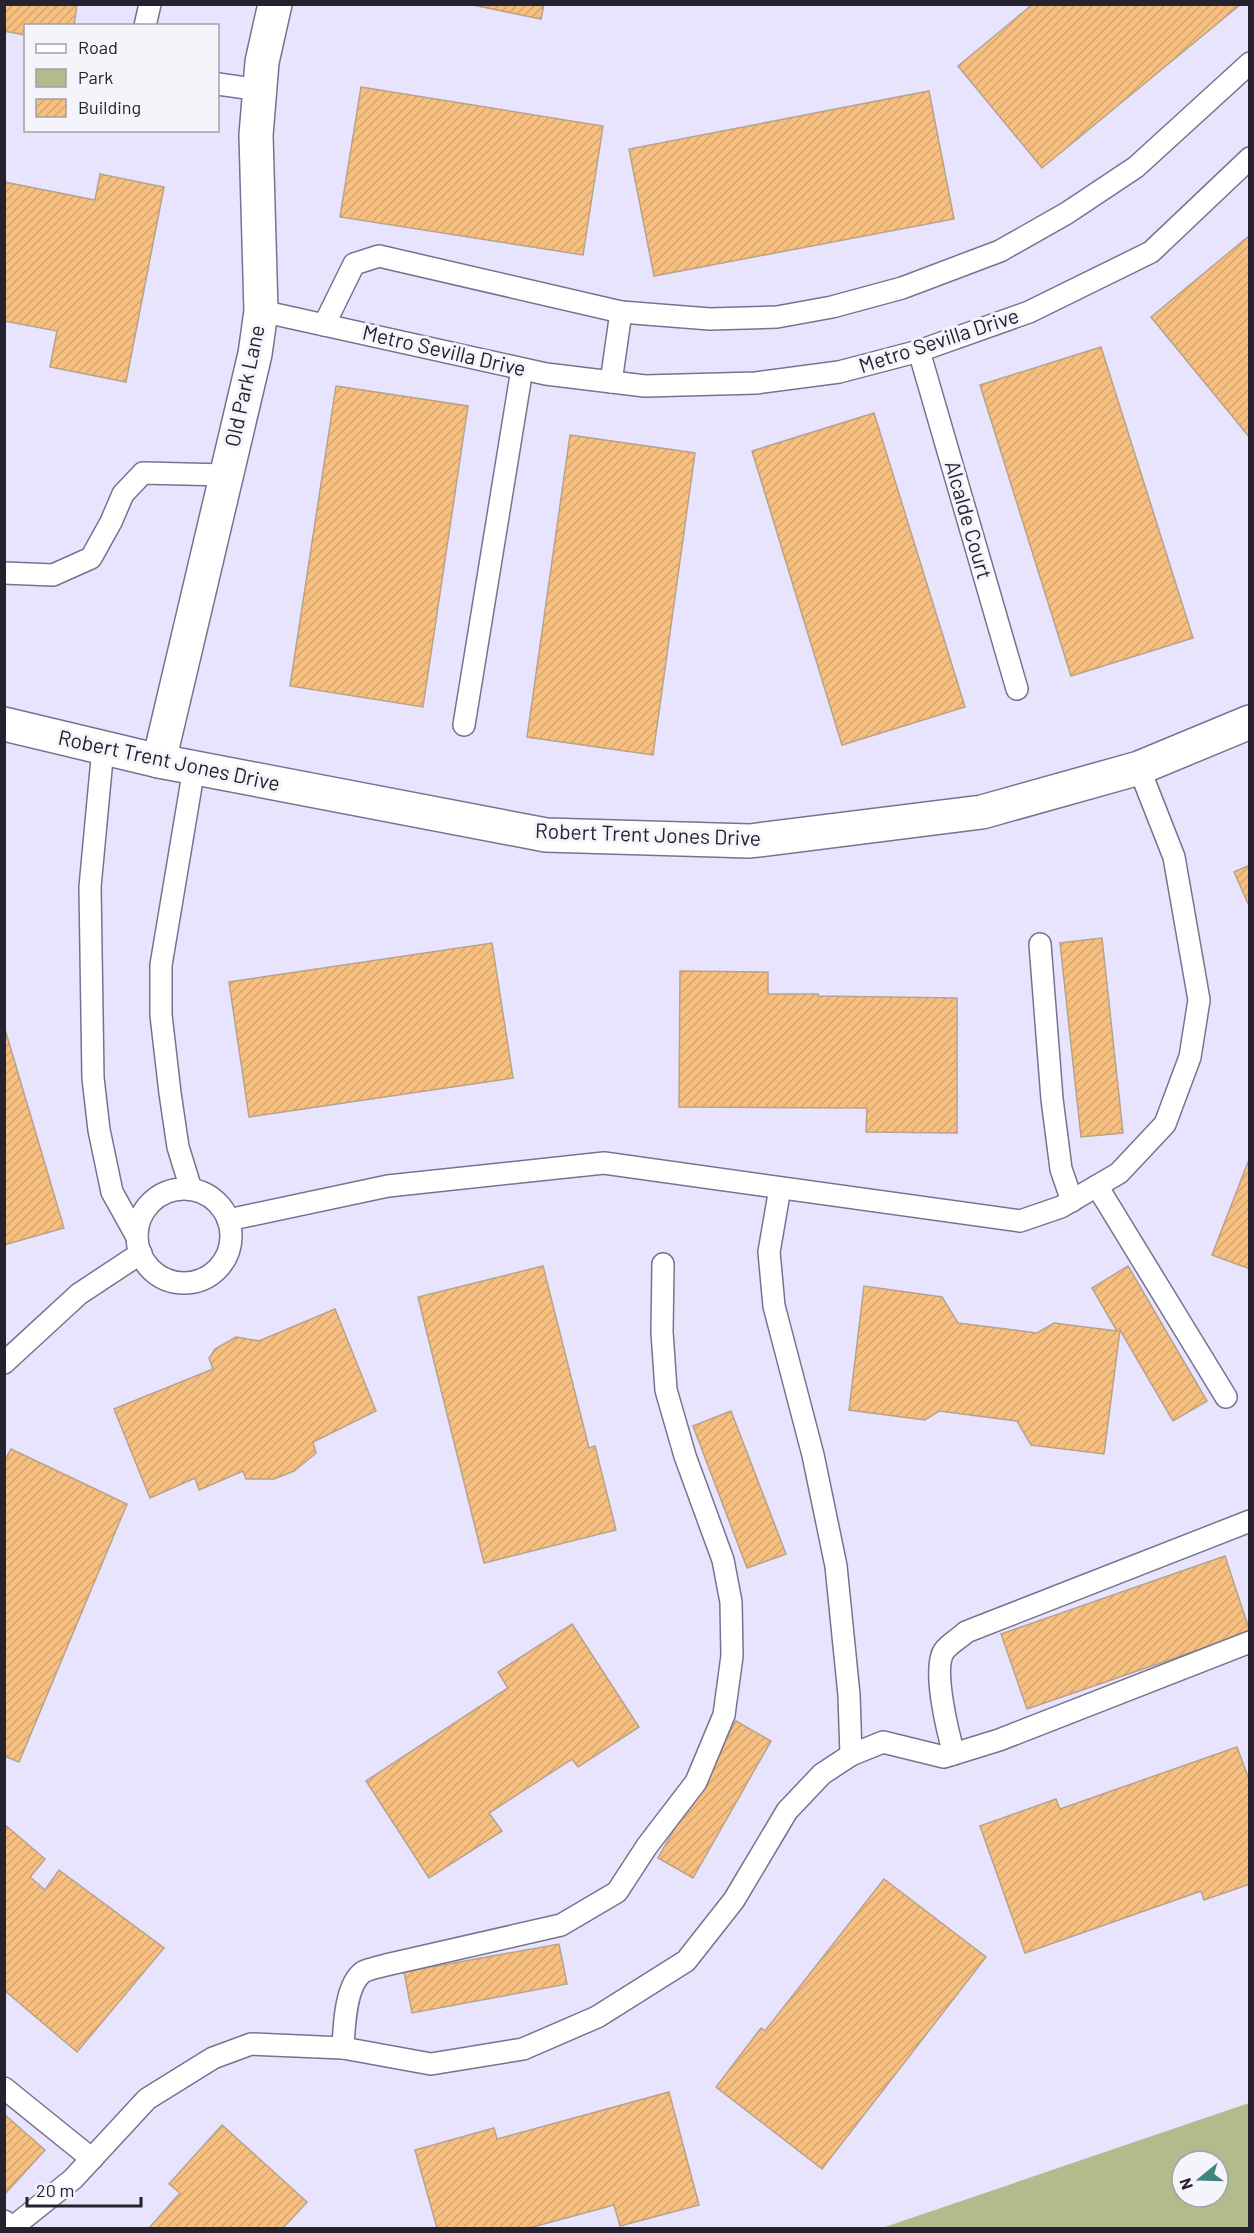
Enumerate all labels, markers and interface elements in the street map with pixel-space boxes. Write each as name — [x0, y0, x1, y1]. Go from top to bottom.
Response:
legend — [24, 24, 219, 132]
text: Road — [78, 36, 118, 58]
text: Park — [78, 66, 113, 88]
text: Building — [78, 96, 141, 118]
street label: Metro Sevilla Drive — [855, 302, 1022, 377]
street label: Metro Sevilla Drive — [360, 319, 528, 380]
street label: Old Park Lane — [218, 322, 269, 449]
street label: Alcalde Court — [941, 458, 998, 582]
street label: Robert Trent Jones Drive — [56, 724, 282, 795]
street label: Robert Trent Jones Drive — [535, 817, 761, 850]
north arrow — [1170, 2149, 1230, 2209]
scale bar — [27, 2170, 141, 2208]
text: N — [1175, 2176, 1196, 2192]
text: 20 m — [36, 2179, 74, 2201]

